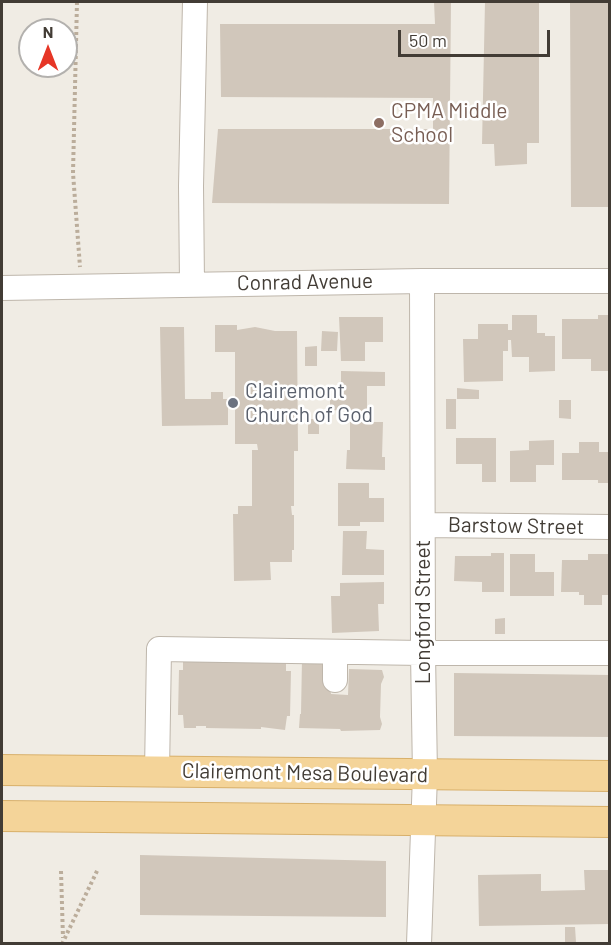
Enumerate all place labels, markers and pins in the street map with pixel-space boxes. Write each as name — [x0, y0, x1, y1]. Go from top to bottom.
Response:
place label: CPMA Middle School — [391, 98, 507, 148]
marker: CPMA Middle School — [372, 116, 386, 130]
place label: Clairemont Church of God — [245, 378, 373, 428]
marker: Clairemont Church of God — [226, 396, 240, 410]

